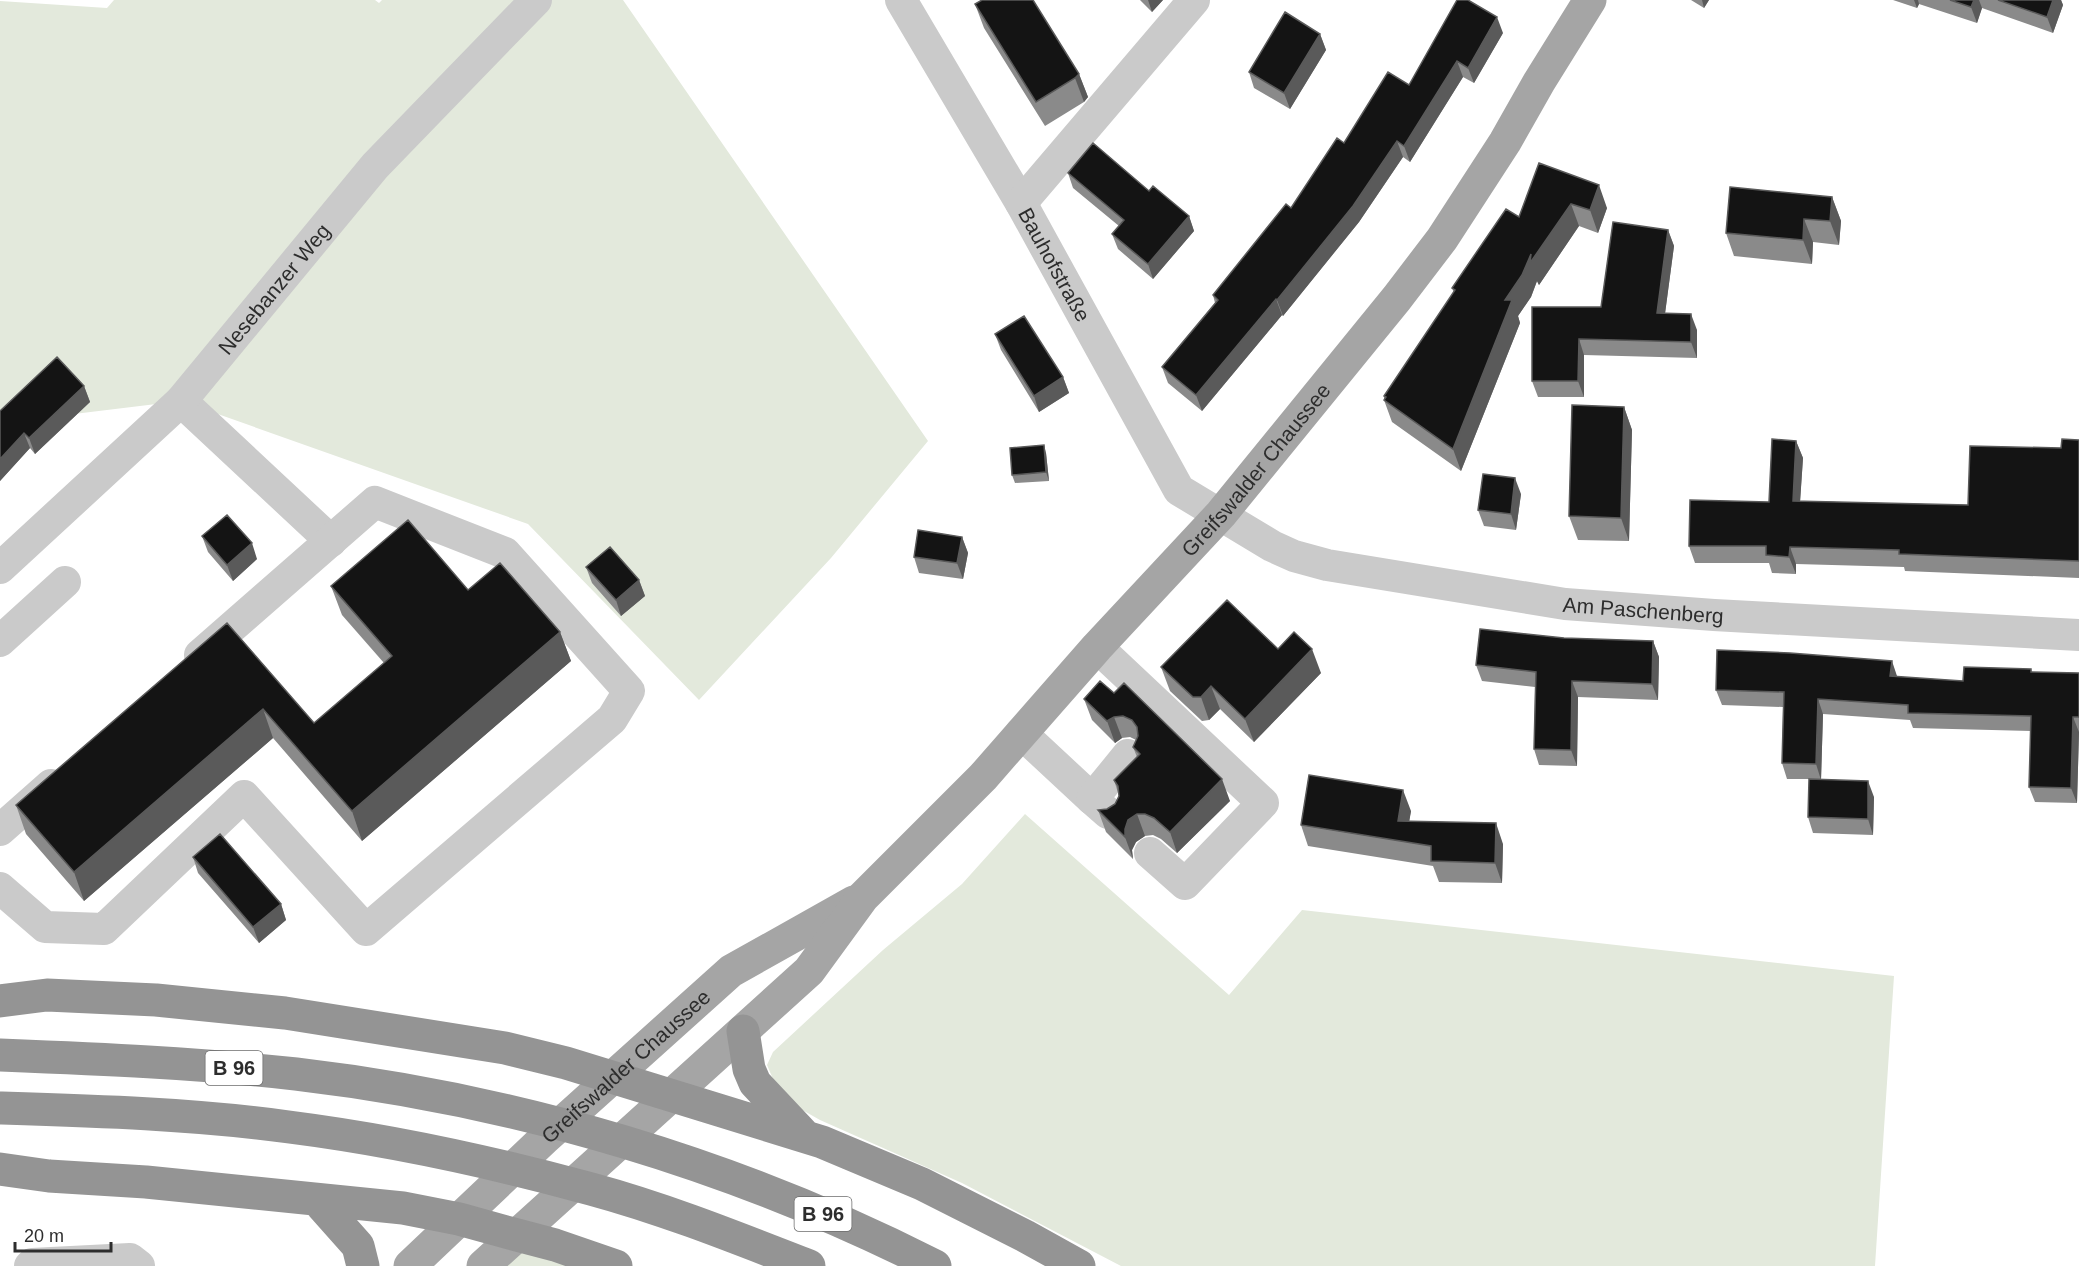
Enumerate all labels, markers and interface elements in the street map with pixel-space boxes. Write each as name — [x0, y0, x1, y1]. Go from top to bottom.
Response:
street label: Bauhofstraße — [1014, 204, 1095, 325]
street label: Nesebanzer Weg — [213, 219, 334, 358]
street label: Greifswalder Chaussee — [1177, 378, 1334, 561]
street label: Am Paschenberg — [1562, 592, 1724, 627]
street label: Greifswalder Chaussee — [536, 984, 714, 1147]
road number: B 96 — [206, 1051, 262, 1085]
road number: B 96 — [794, 1197, 852, 1231]
scale bar — [15, 1215, 111, 1253]
text: 20 m — [24, 1226, 64, 1246]

